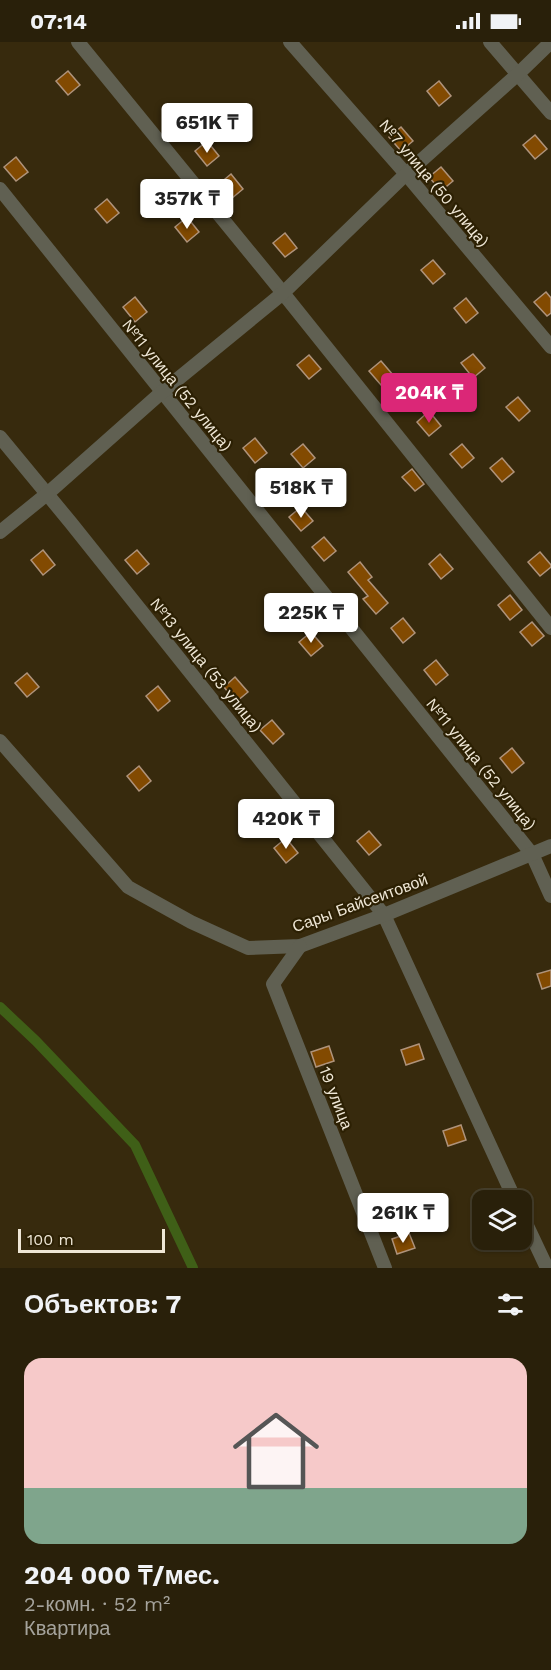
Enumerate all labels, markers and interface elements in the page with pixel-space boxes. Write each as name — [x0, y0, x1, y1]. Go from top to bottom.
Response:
text: 07:14 — [30, 9, 87, 34]
pin: 651K ₸ — [158, 103, 256, 154]
text: 651K ₸ — [176, 110, 239, 134]
street label: №7 улица (50 улица) — [375, 115, 493, 251]
pin: 357K ₸ — [138, 179, 236, 230]
text: 357K ₸ — [154, 186, 220, 210]
street label: №11 улица (52 улица) — [118, 315, 236, 455]
pin: 204K ₸ — [380, 373, 478, 424]
text: 204K ₸ — [395, 380, 463, 404]
pin: 518K ₸ — [252, 468, 350, 519]
text: 518K ₸ — [269, 475, 333, 499]
pin: 225K ₸ — [262, 593, 360, 644]
street label: №13 улица (53 улица) — [146, 594, 266, 736]
text: 225K ₸ — [278, 600, 344, 624]
street label: №11 улица (52 улица) — [422, 694, 540, 834]
pin: 420K ₸ — [237, 799, 335, 850]
text: 420K ₸ — [252, 806, 320, 830]
street label: Сары Байсеитовой — [290, 870, 430, 936]
street label: 19 улица — [315, 1064, 357, 1132]
map controls — [472, 1190, 532, 1250]
button: layers — [472, 1190, 532, 1250]
pin: 261K ₸ — [354, 1193, 452, 1244]
text: 261K ₸ — [372, 1200, 434, 1224]
scale bar — [18, 1226, 165, 1254]
text: 100 m — [27, 1230, 74, 1249]
icon: filters — [494, 1288, 527, 1321]
text: Объектов: 7 — [24, 1289, 181, 1319]
icon: home — [222, 1397, 330, 1505]
text: 204 000 ₸/мес. — [24, 1560, 220, 1590]
text: 2-комн. · 52 m² — [24, 1592, 170, 1616]
text: Квартира — [24, 1616, 110, 1640]

